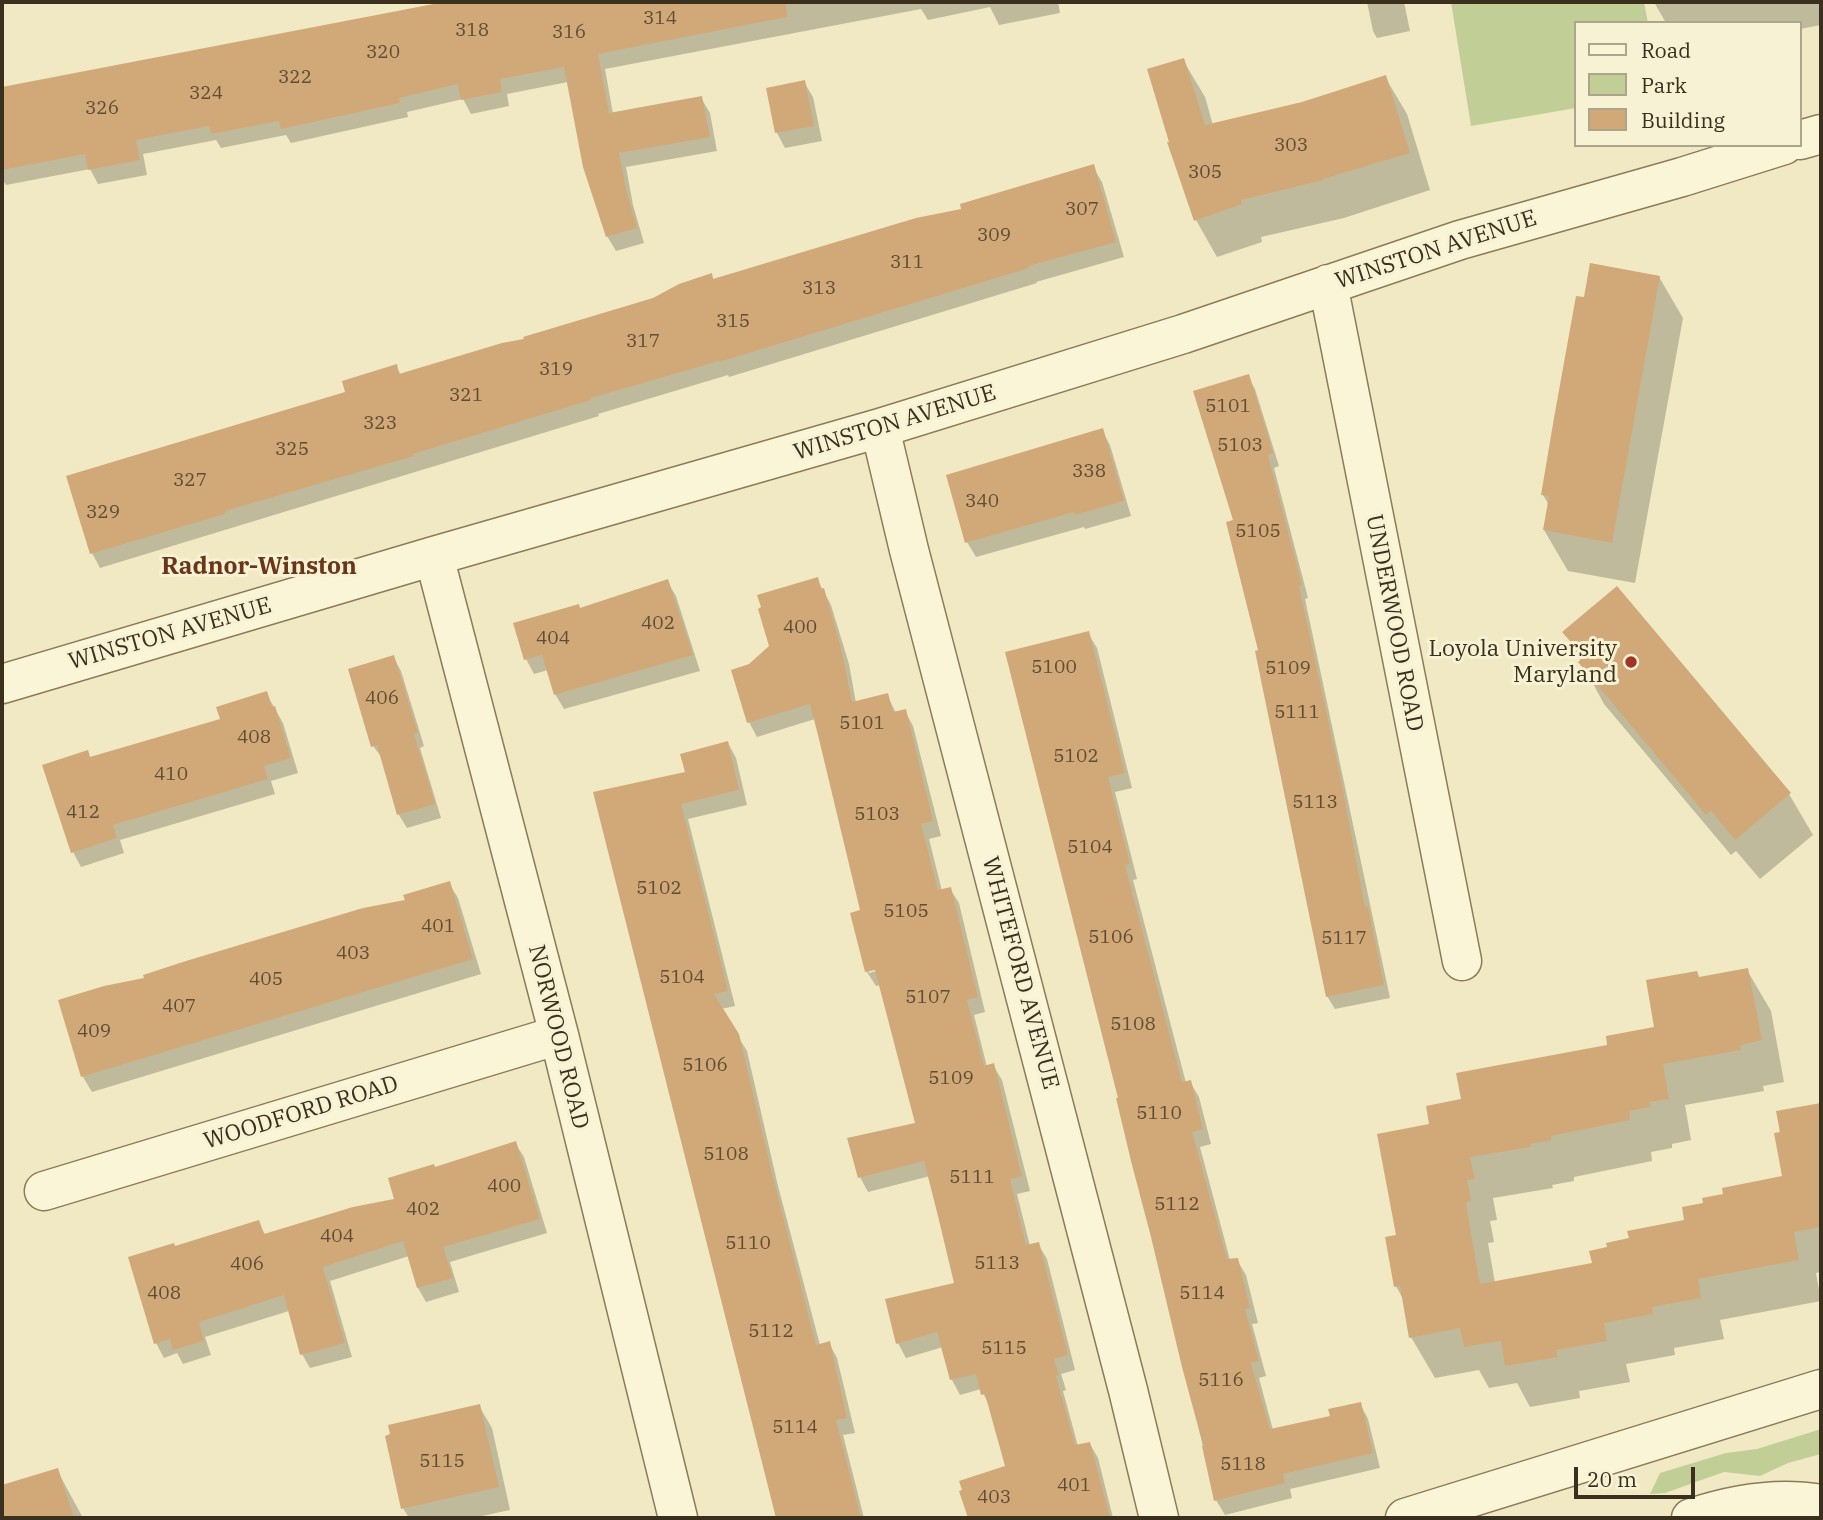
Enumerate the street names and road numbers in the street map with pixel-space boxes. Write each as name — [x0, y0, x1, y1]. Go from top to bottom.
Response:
street label: WINSTON AVENUE — [1332, 204, 1540, 296]
street label: WINSTON AVENUE — [791, 379, 999, 467]
street label: UNDERWOOD ROAD — [1359, 512, 1429, 734]
street label: WINSTON AVENUE — [65, 592, 275, 676]
street label: WHITEFORD AVENUE — [976, 854, 1064, 1092]
street label: NORWOOD ROAD — [522, 942, 594, 1132]
street label: WOODFORD ROAD — [200, 1070, 402, 1156]

